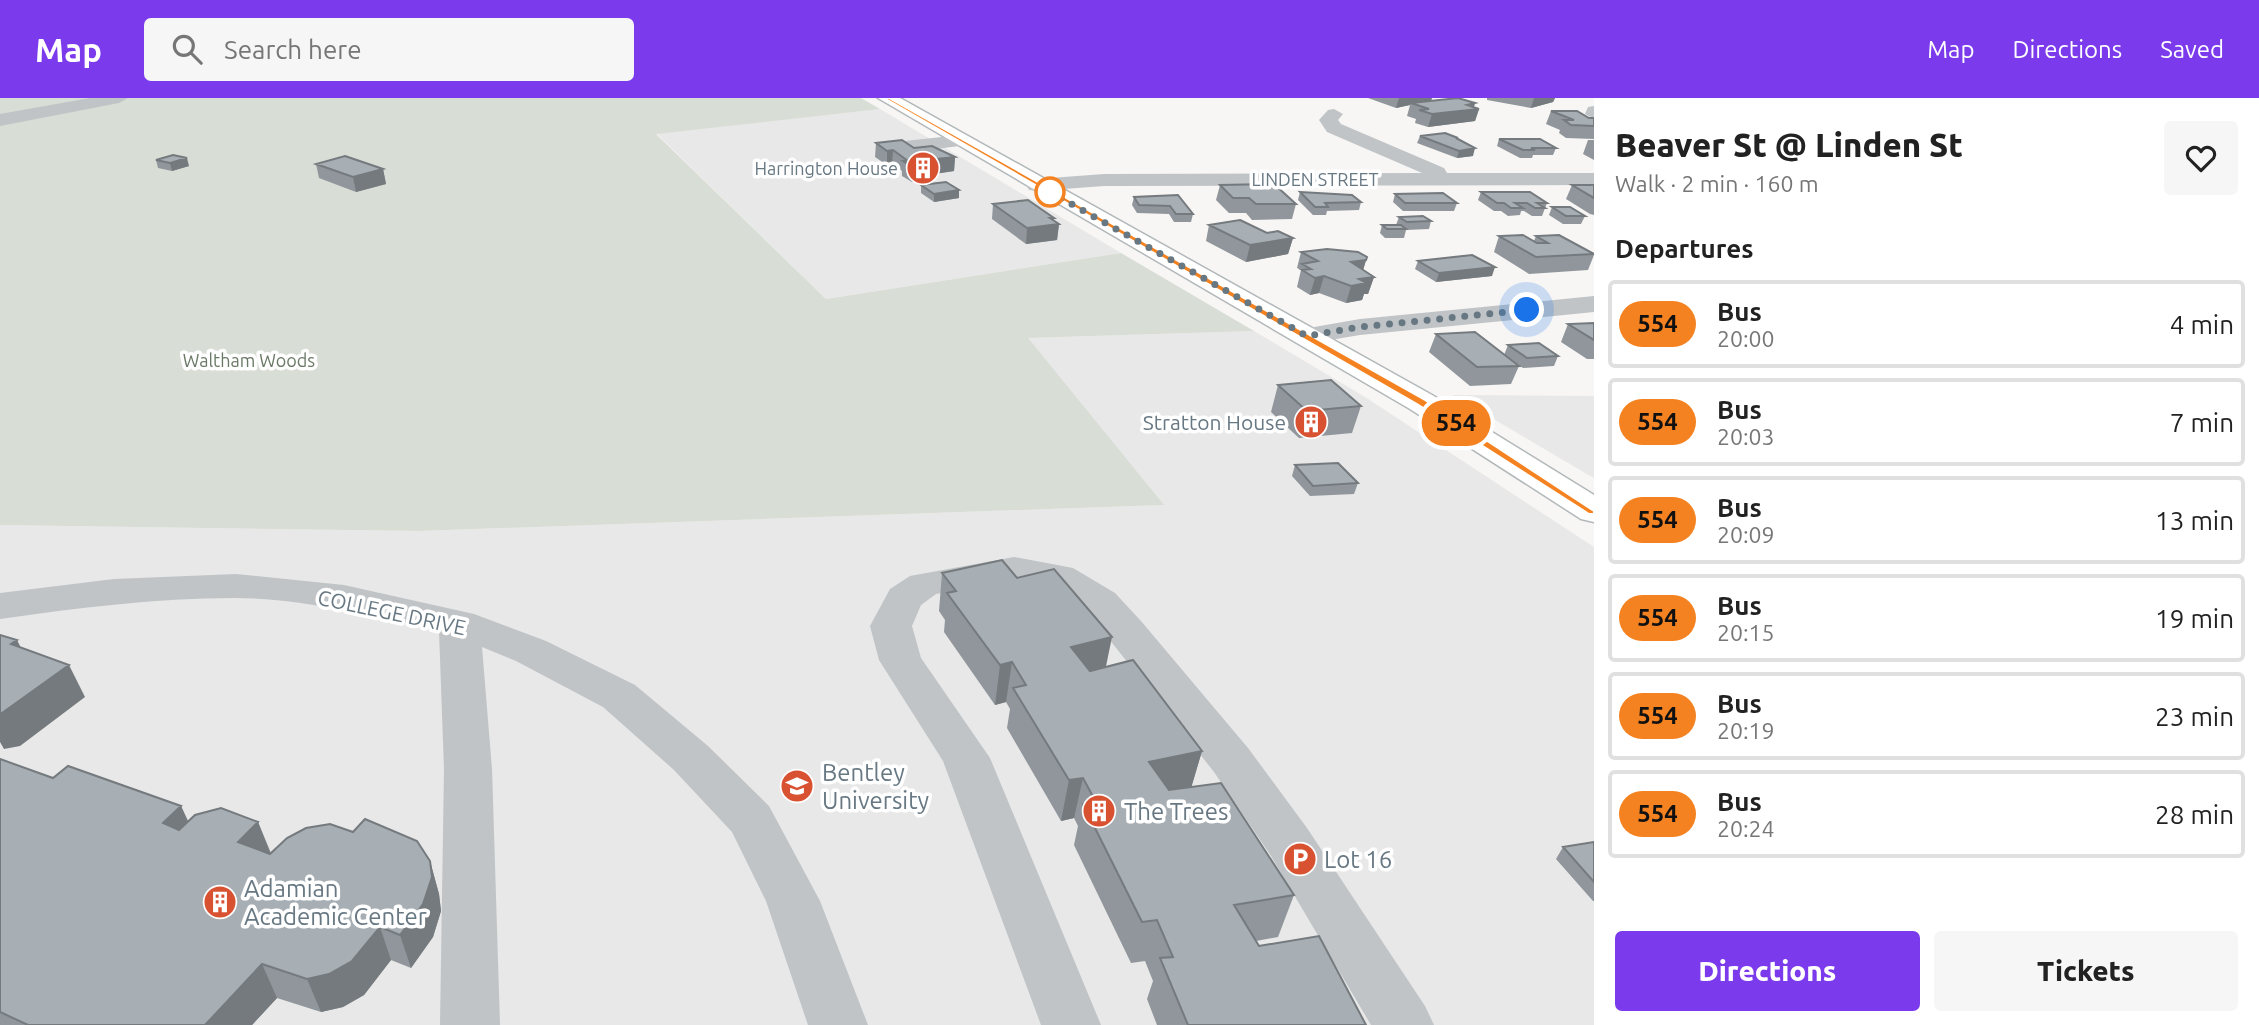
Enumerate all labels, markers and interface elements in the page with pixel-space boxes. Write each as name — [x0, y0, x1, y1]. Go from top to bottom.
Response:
search box — [144, 18, 634, 81]
icon: search — [168, 30, 206, 68]
text: Map — [35, 31, 102, 68]
text: Search here — [224, 35, 362, 64]
text: Map — [1927, 36, 1974, 63]
text: Directions — [2012, 36, 2122, 63]
text: Saved — [2160, 36, 2224, 63]
button: heart — [2164, 121, 2238, 195]
text: Beaver St @ Linden St — [1615, 126, 1963, 163]
building icon: Harrington House — [904, 149, 942, 187]
place label: Harrington House — [754, 158, 898, 178]
street label: LINDEN STREET — [1251, 169, 1379, 189]
text: Walk · 2 min · 160 m — [1615, 171, 1819, 196]
unlabelled marker — [1035, 177, 1065, 207]
text: Departures — [1615, 234, 1753, 263]
your location — [1509, 292, 1544, 327]
text: Bus — [1717, 297, 1762, 326]
text: 554 — [1637, 310, 1678, 337]
text: 4 min — [2170, 310, 2234, 339]
text: 20:00 — [1717, 326, 1775, 351]
park label: Waltham Woods — [183, 350, 315, 370]
text: Bus — [1717, 395, 1762, 424]
line badge: 554 — [1416, 400, 1496, 446]
building icon: Stratton House — [1292, 403, 1330, 441]
text: 554 — [1637, 408, 1678, 435]
text: 7 min — [2170, 408, 2234, 437]
text: 554 — [1436, 409, 1476, 436]
place label: Stratton House — [1143, 410, 1286, 434]
text: 20:03 — [1717, 424, 1775, 449]
text: Bus — [1717, 493, 1762, 522]
text: 554 — [1637, 506, 1678, 533]
text: 13 min — [2155, 506, 2234, 535]
text: 20:09 — [1717, 522, 1775, 547]
street label: COLLEGE DRIVE — [316, 585, 468, 639]
text: Bus — [1717, 591, 1762, 620]
text: 554 — [1637, 604, 1678, 631]
text: 19 min — [2155, 604, 2234, 633]
text: 20:15 — [1717, 620, 1775, 645]
text: Bus — [1717, 689, 1762, 718]
text: 554 — [1637, 702, 1678, 729]
text: 23 min — [2155, 702, 2234, 731]
text: 20:19 — [1717, 718, 1775, 743]
place label: Bentley University — [822, 759, 930, 814]
school or university icon: Bentley University — [778, 767, 816, 805]
text: Bus — [1717, 787, 1762, 816]
building icon: The Trees — [1080, 792, 1118, 830]
place label: The Trees — [1124, 798, 1228, 825]
text: 554 — [1637, 800, 1678, 827]
text: 28 min — [2155, 800, 2234, 829]
text: 20:24 — [1717, 816, 1775, 841]
parking icon: Lot 16 — [1281, 840, 1319, 878]
place label: Lot 16 — [1324, 846, 1392, 873]
place label: Adamian Academic Center — [244, 875, 427, 930]
building icon: Adamian Academic Center — [201, 883, 239, 921]
button: Directions — [1615, 931, 1920, 1011]
button: Tickets — [1934, 931, 2238, 1011]

